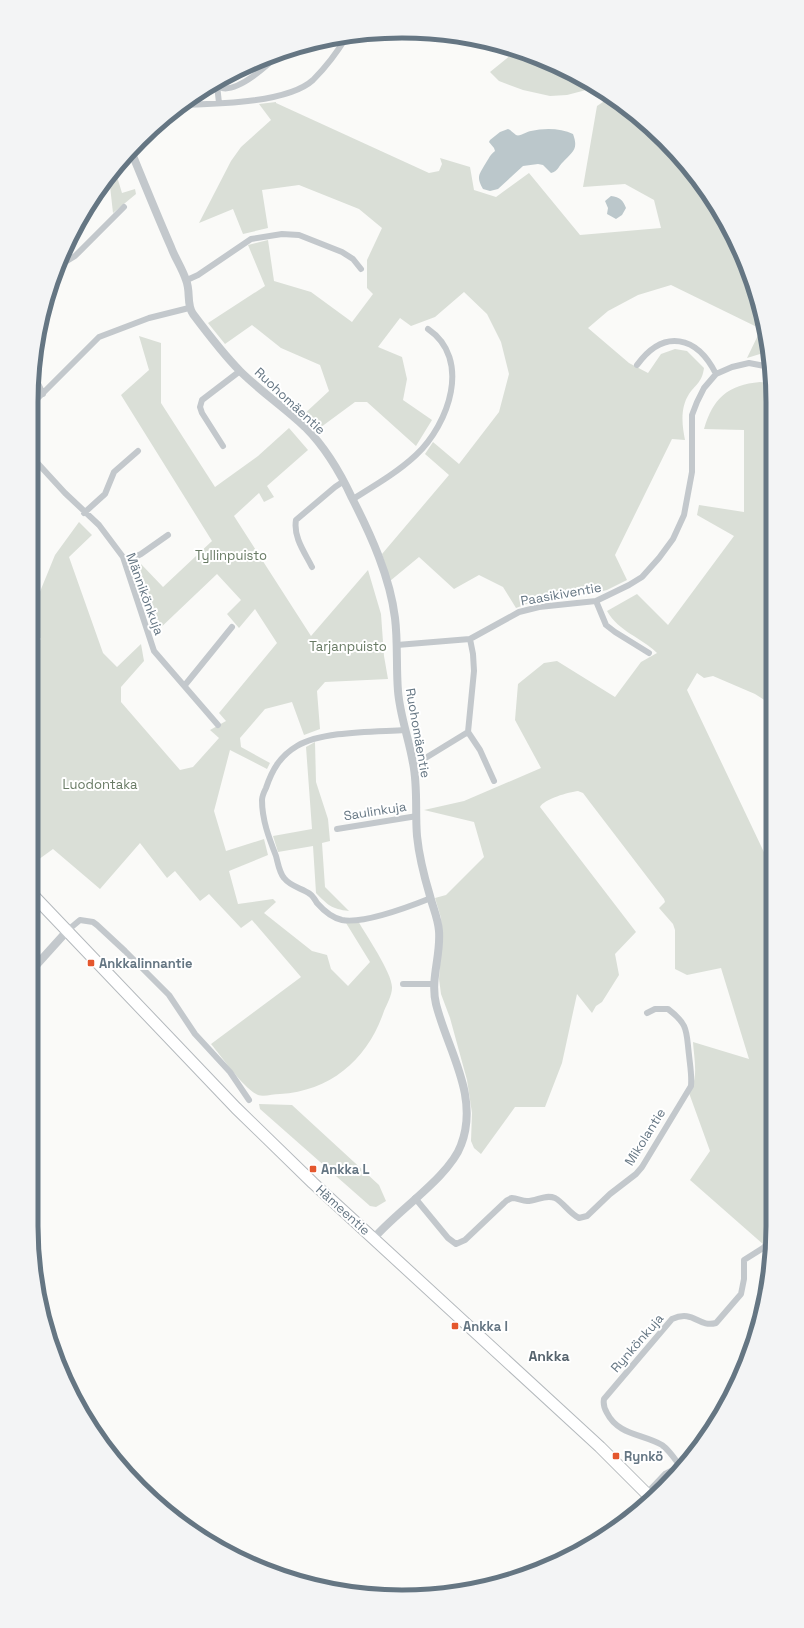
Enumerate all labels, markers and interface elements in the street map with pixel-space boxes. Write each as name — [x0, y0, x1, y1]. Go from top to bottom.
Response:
street label: Ruohomäentie — [251, 364, 329, 438]
park label: Tyllinpuisto — [195, 547, 267, 564]
street label: Männikönkuja — [122, 551, 168, 638]
street label: Paasikiventie — [519, 579, 603, 609]
park label: Tarjanpuisto — [309, 638, 387, 655]
street label: Ruohomäentie — [402, 687, 434, 779]
park label: Luodontaka — [63, 776, 138, 793]
street label: Saulinkuja — [342, 798, 408, 824]
place label: Ankkalinnantie — [99, 955, 192, 972]
marker: Ankkalinnantie — [86, 958, 96, 968]
street label: Mikolantie — [621, 1105, 669, 1169]
place label: Ankka L — [321, 1161, 370, 1178]
marker: Ankka L — [308, 1164, 318, 1174]
street label: Hämeentie — [312, 1181, 374, 1239]
street label: Rynkönkuja — [607, 1310, 668, 1376]
place label: Ankka I — [463, 1318, 508, 1335]
marker: Ankka I — [450, 1321, 460, 1331]
district label: Ankka — [528, 1347, 570, 1365]
place label: Rynkö — [624, 1448, 663, 1465]
marker: Rynkö — [611, 1451, 621, 1461]

